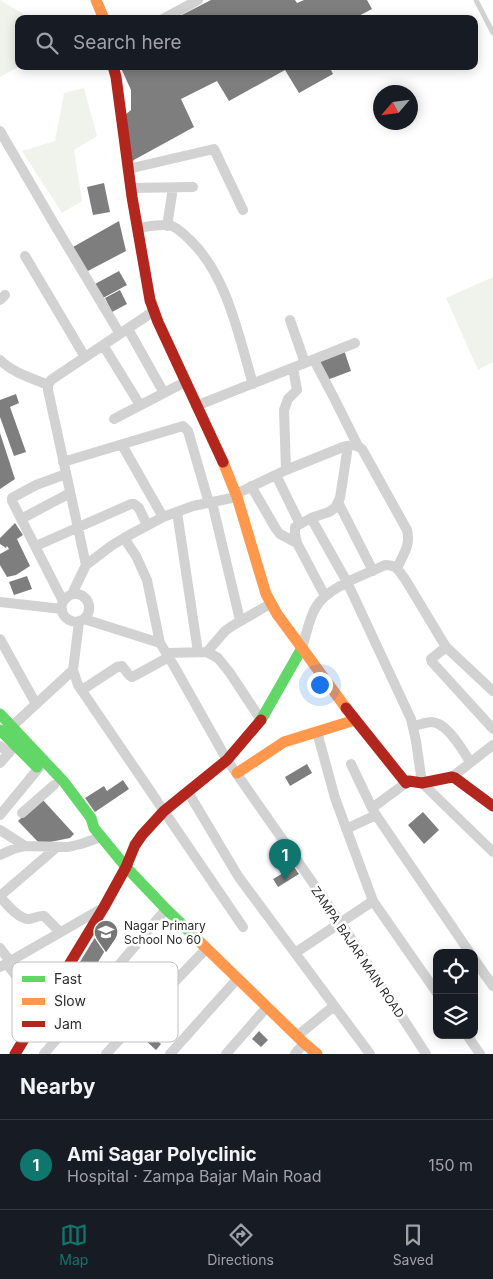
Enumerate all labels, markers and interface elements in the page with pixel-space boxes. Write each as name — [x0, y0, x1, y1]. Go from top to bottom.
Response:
search box — [15, 15, 478, 70]
icon: search — [33, 29, 61, 57]
text: Search here — [73, 31, 182, 54]
north arrow — [373, 85, 418, 130]
your location — [307, 672, 333, 698]
pin: 1 — [269, 839, 301, 880]
street label: ZAMPA BAJAR MAIN ROAD — [308, 883, 408, 1021]
place label: Nagar Primary School No 60 — [124, 918, 206, 947]
school or university icon: Nagar Primary School No 60 — [93, 919, 119, 953]
map controls — [433, 949, 478, 1039]
button: locate — [433, 949, 478, 994]
legend — [12, 962, 178, 1042]
text: Fast — [54, 970, 82, 987]
text: Slow — [54, 992, 86, 1009]
button: layers — [433, 994, 478, 1039]
text: Jam — [54, 1015, 82, 1032]
text: Nearby — [20, 1074, 95, 1099]
text: Ami Sagar Polyclinic — [67, 1143, 257, 1166]
text: 1 — [33, 1155, 39, 1175]
text: 150 m — [428, 1155, 473, 1175]
text: Hospital · Zampa Bajar Main Road — [67, 1166, 322, 1186]
tab: Map — [59, 1221, 88, 1268]
tab: Directions — [207, 1221, 274, 1268]
tab: Saved — [393, 1221, 434, 1268]

